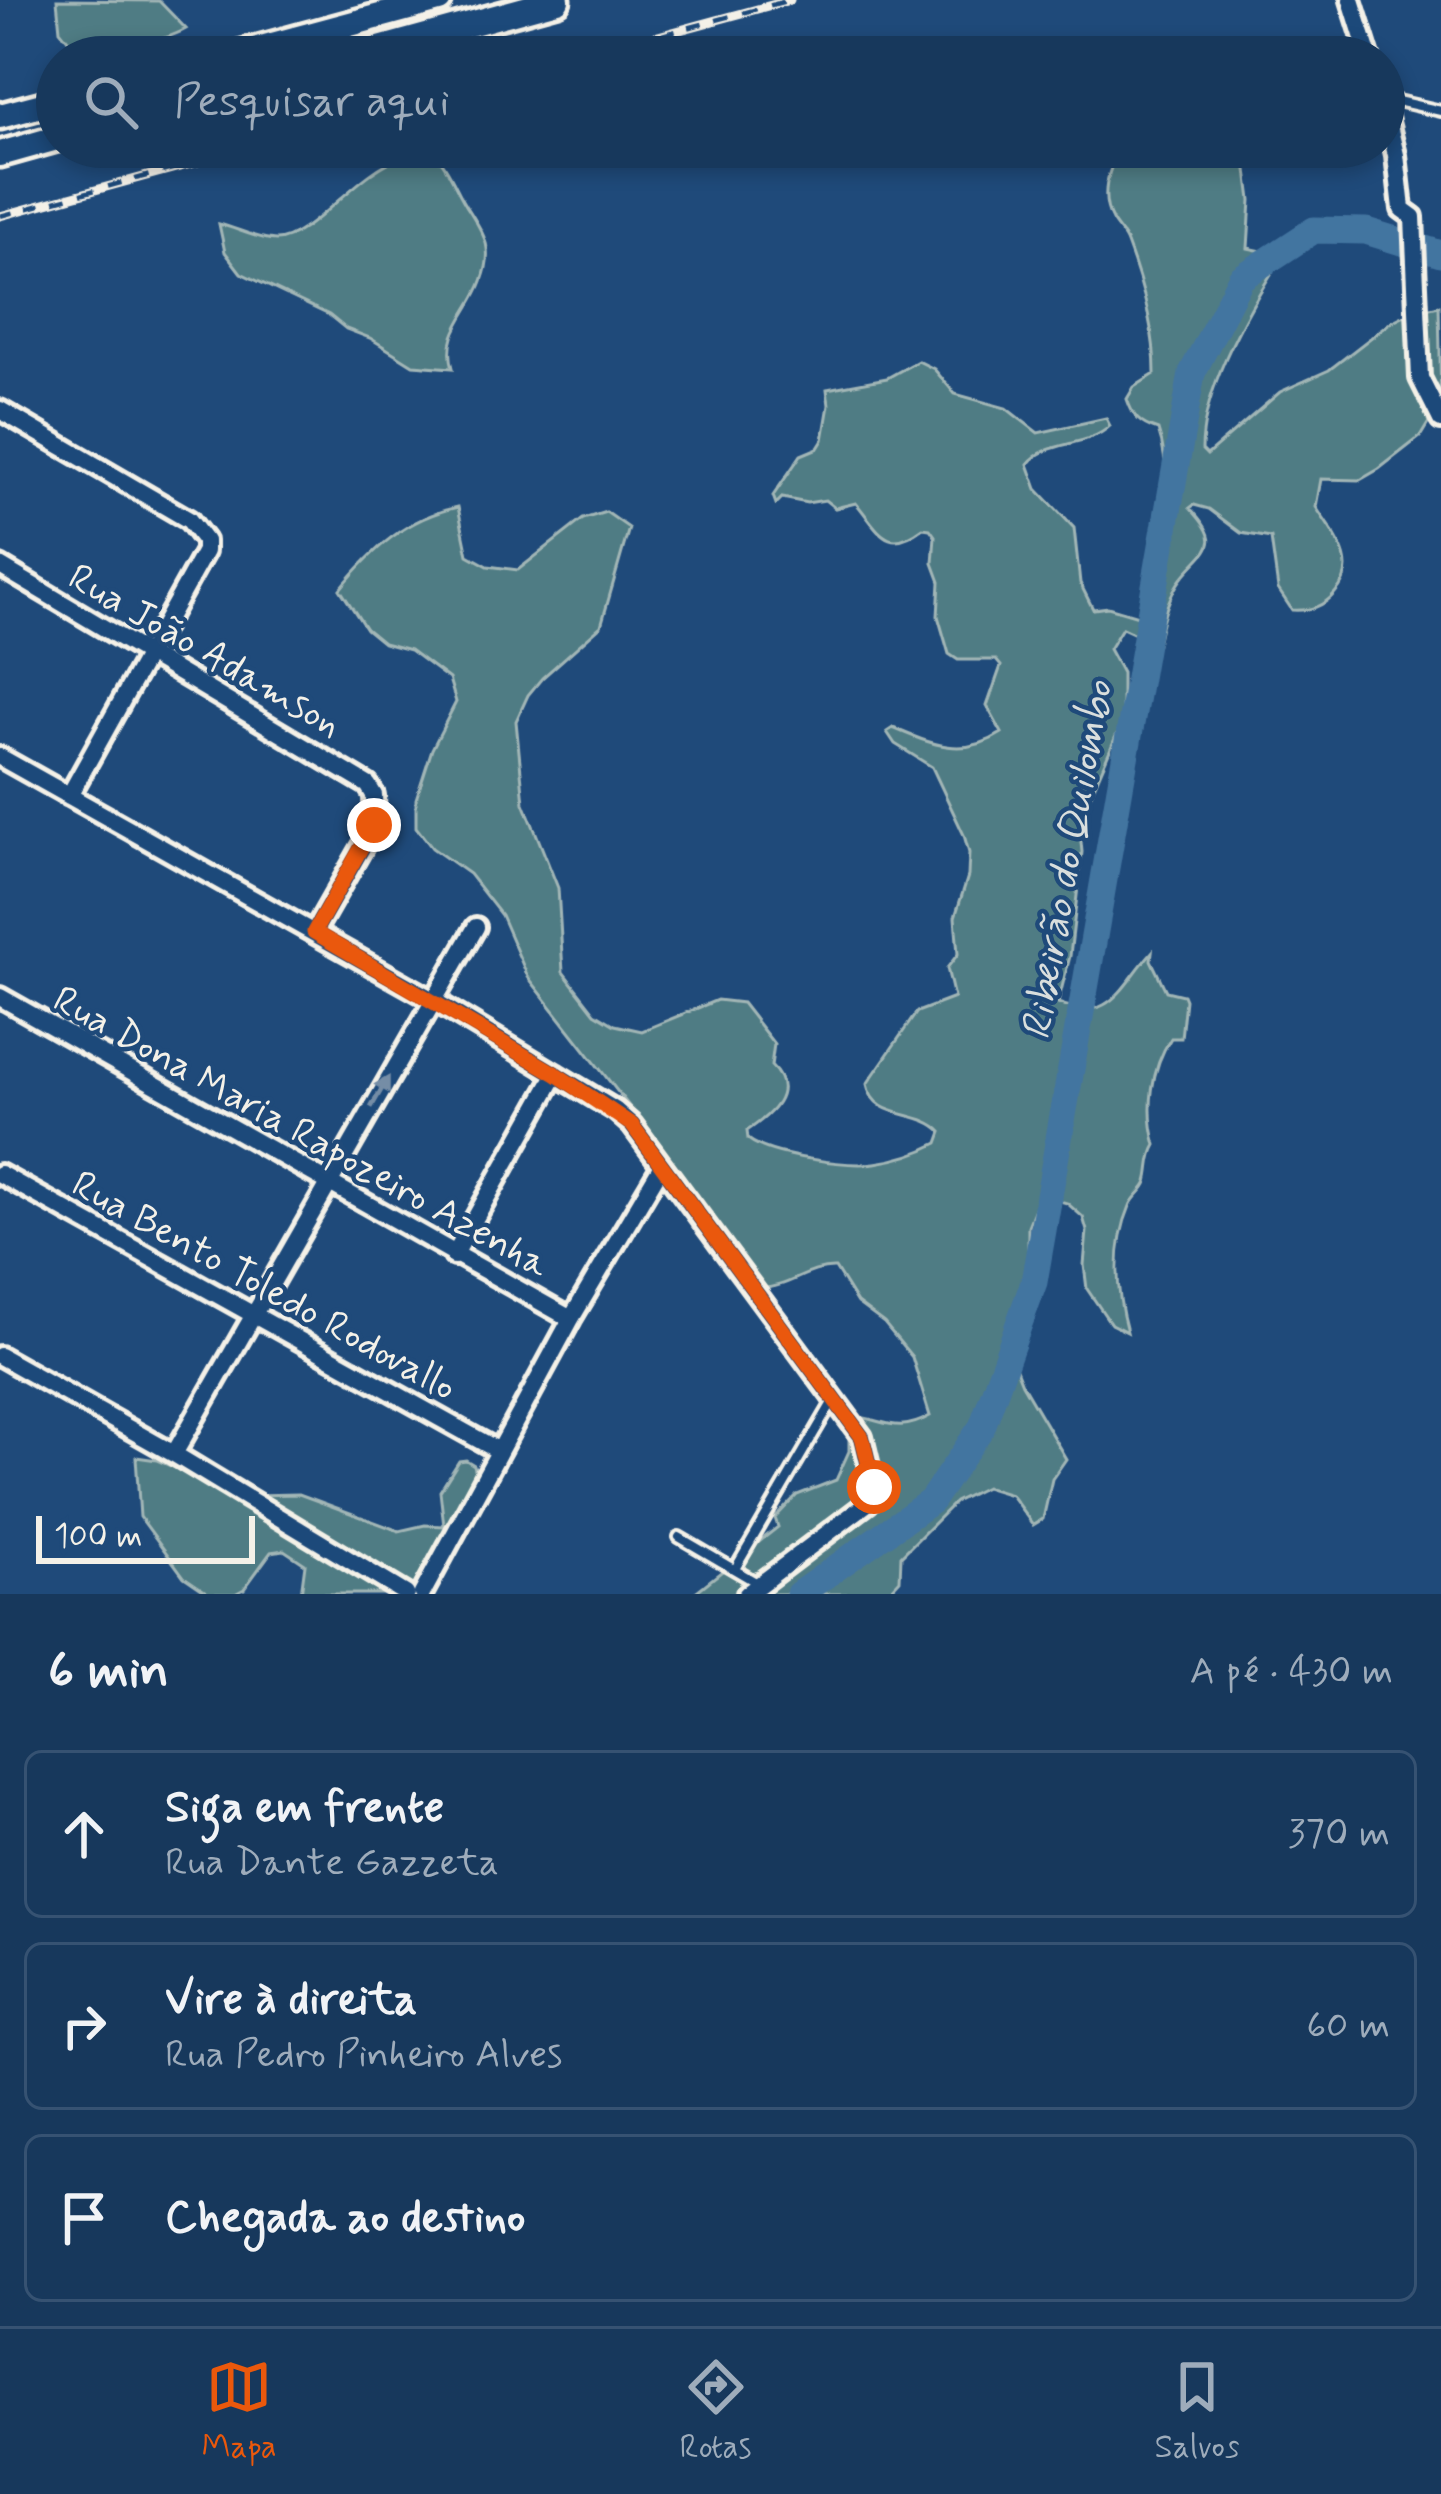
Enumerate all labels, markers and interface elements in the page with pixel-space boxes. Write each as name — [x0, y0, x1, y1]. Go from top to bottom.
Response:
search box — [36, 36, 1405, 168]
icon: search — [78, 69, 144, 135]
text: Pesquisar aqui — [174, 73, 450, 132]
street label: Rua João Adamson — [58, 553, 350, 751]
water label: Ribeirão do Quilombo — [1010, 675, 1127, 1044]
route end — [347, 798, 401, 852]
street label: Rua Dona Maria Rapozeiro Azenha — [43, 975, 558, 1291]
one-way arrow — [369, 1075, 390, 1108]
street label: Rua Bento Toledo Rodovallo — [62, 1160, 465, 1414]
route start — [847, 1460, 901, 1514]
scale bar — [36, 1510, 255, 1563]
text: 100 m — [54, 1515, 143, 1559]
text: 6 min — [48, 1639, 169, 1705]
text: A pé · 430 m — [1190, 1647, 1393, 1698]
text: Siga em frente — [165, 1779, 444, 1838]
icon: ahead — [51, 1801, 117, 1867]
text: 370 m — [1288, 1809, 1390, 1860]
text: Rua Dante Gazzeta — [165, 1838, 499, 1889]
text: Vire à direita — [165, 1971, 417, 2030]
icon: right — [51, 1993, 117, 2059]
text: 60 m — [1306, 2001, 1390, 2052]
text: Rua Pedro Pinheiro Alves — [165, 2030, 562, 2081]
icon: arrive — [51, 2185, 117, 2251]
text: Chegada ao destino — [165, 2189, 525, 2248]
tab: Mapa — [201, 2354, 277, 2470]
tab: Rotas — [680, 2354, 751, 2470]
tab: Salvos — [1154, 2354, 1239, 2470]

